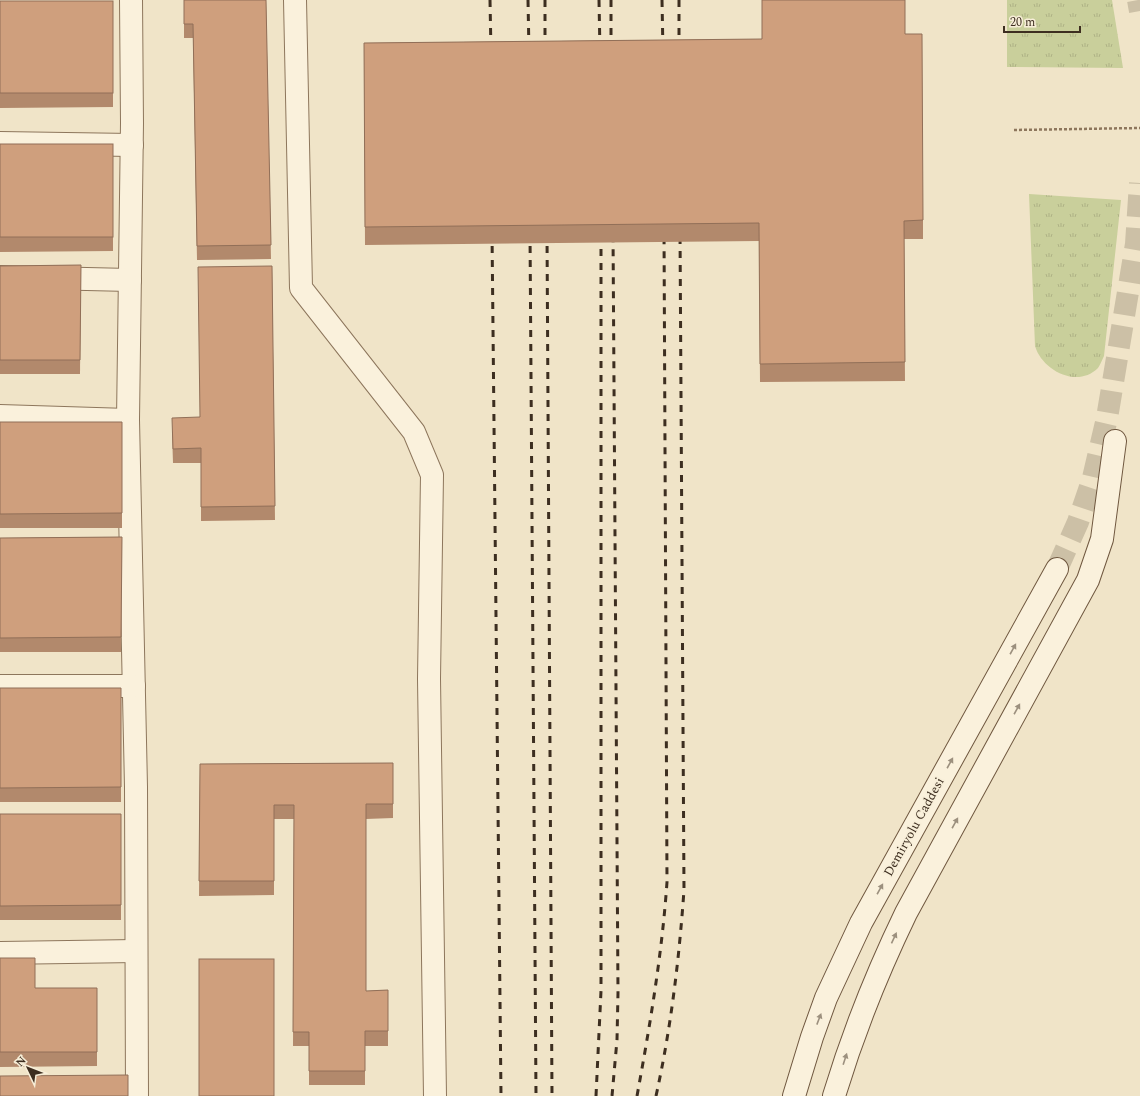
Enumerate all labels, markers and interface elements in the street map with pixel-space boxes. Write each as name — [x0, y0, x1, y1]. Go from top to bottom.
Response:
scale bar — [1004, 8, 1080, 34]
text: 20 m — [1010, 13, 1035, 32]
one-way arrow — [1009, 643, 1016, 655]
one-way arrow — [1014, 703, 1020, 715]
one-way arrow — [946, 757, 953, 769]
street label: Demiryolu Caddesi — [878, 774, 950, 880]
one-way arrow — [951, 818, 958, 829]
one-way arrow — [876, 883, 883, 895]
one-way arrow — [891, 933, 897, 944]
one-way arrow — [816, 1012, 822, 1024]
north arrow — [8, 1048, 48, 1088]
text: N — [12, 1052, 30, 1071]
one-way arrow — [842, 1052, 848, 1064]

